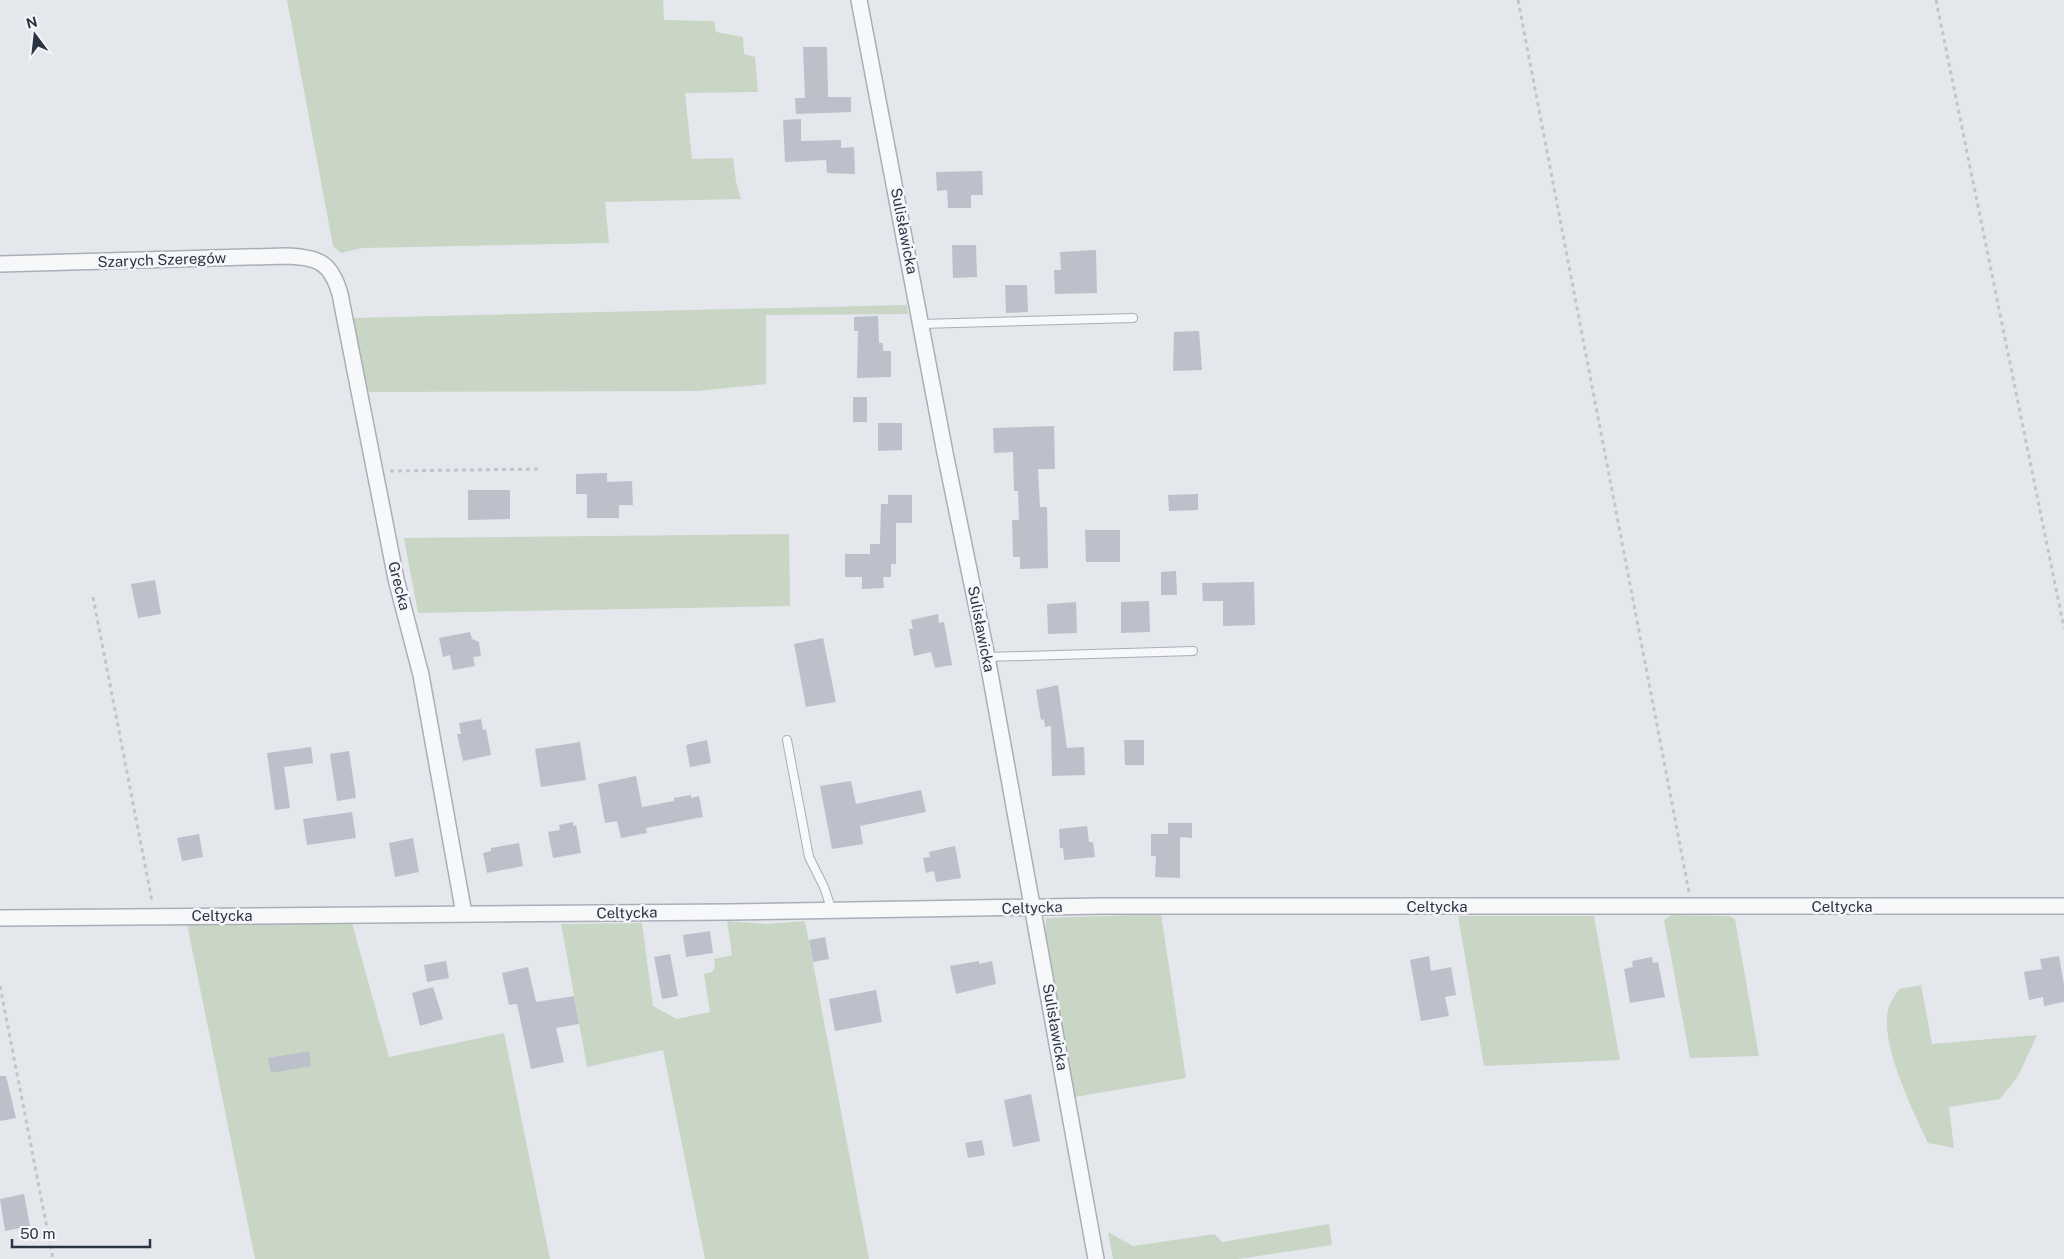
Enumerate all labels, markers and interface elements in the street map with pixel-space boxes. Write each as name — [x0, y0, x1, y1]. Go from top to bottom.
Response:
north arrow — [10, 10, 60, 60]
text: N — [24, 13, 39, 32]
street label: Sulisławicka — [888, 186, 921, 276]
street label: Szarych Szeregów — [97, 249, 227, 270]
street label: Grecka — [385, 560, 414, 612]
street label: Sulisławicka — [965, 584, 998, 674]
street label: Celtycka — [1001, 898, 1063, 917]
street label: Celtycka — [1406, 898, 1468, 915]
street label: Celtycka — [1811, 898, 1873, 915]
street label: Celtycka — [596, 903, 658, 922]
street label: Celtycka — [191, 907, 253, 924]
street label: Sulisławicka — [1040, 982, 1071, 1072]
scale bar — [12, 1216, 150, 1248]
text: 50 m — [20, 1225, 55, 1242]

